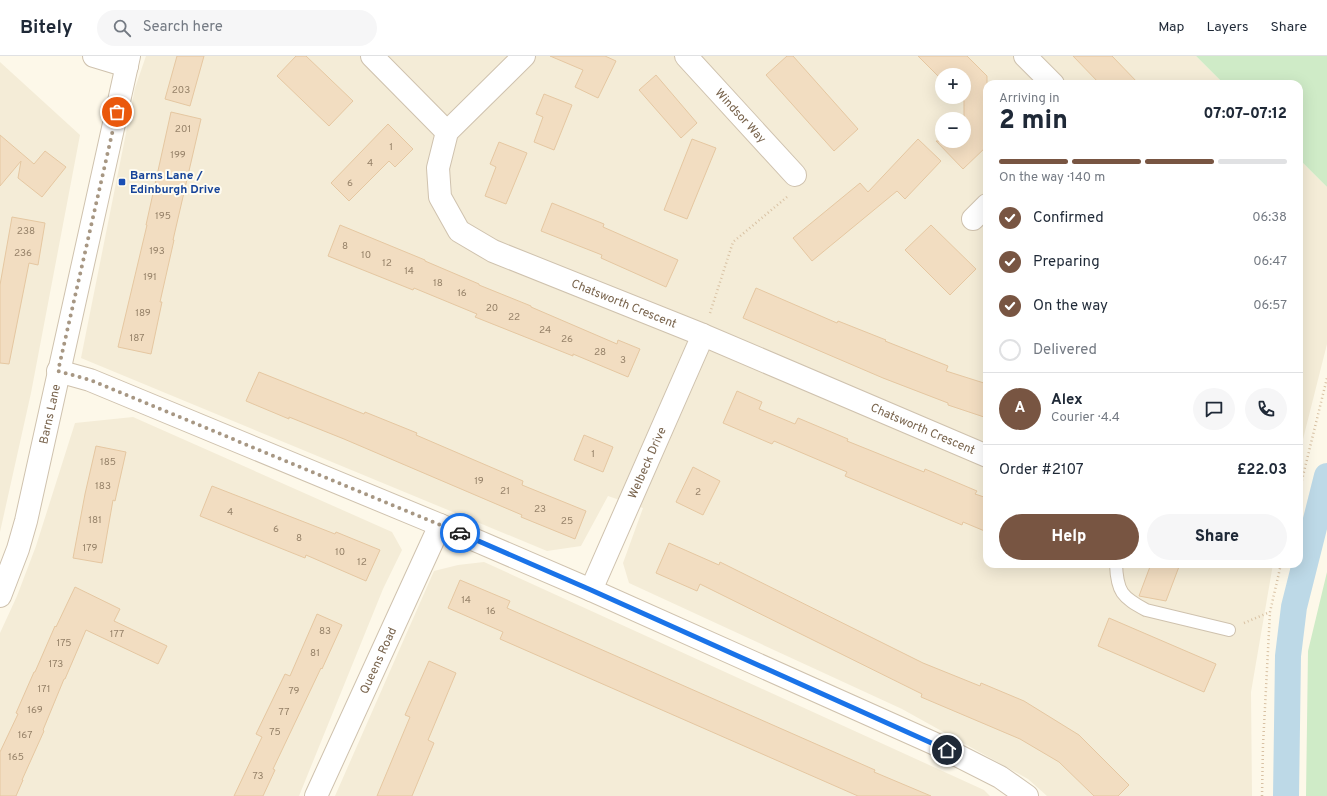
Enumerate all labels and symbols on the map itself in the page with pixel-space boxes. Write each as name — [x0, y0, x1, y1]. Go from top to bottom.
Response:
house number: 203 — [172, 84, 190, 97]
street label: Windsor Way — [711, 86, 769, 147]
pin — [100, 95, 134, 129]
house number: 201 — [175, 123, 191, 136]
house number: 1 — [389, 141, 393, 154]
house number: 199 — [170, 149, 186, 162]
house number: 4 — [367, 157, 373, 170]
place label: Barns Lane / Edinburgh Drive — [130, 168, 221, 198]
marker: Barns Lane / Edinburgh Drive — [117, 177, 127, 187]
house number: 6 — [347, 177, 353, 190]
house number: 195 — [155, 210, 171, 223]
house number: 238 — [17, 225, 35, 238]
house number: 8 — [342, 240, 348, 253]
house number: 193 — [149, 245, 165, 258]
house number: 236 — [14, 247, 32, 260]
house number: 10 — [361, 249, 371, 262]
house number: 12 — [382, 257, 392, 270]
house number: 14 — [404, 265, 414, 278]
house number: 191 — [143, 271, 157, 284]
street label: Chatsworth Crescent — [569, 276, 679, 333]
house number: 18 — [433, 277, 443, 290]
house number: 16 — [457, 287, 467, 300]
house number: 20 — [486, 302, 498, 315]
house number: 189 — [135, 307, 151, 320]
house number: 22 — [508, 311, 520, 324]
house number: 24 — [539, 324, 551, 337]
house number: 187 — [130, 332, 144, 345]
house number: 26 — [561, 333, 573, 346]
house number: 28 — [594, 346, 606, 359]
house number: 3 — [620, 354, 626, 367]
street label: Barns Lane — [36, 383, 65, 446]
street label: Chatsworth Crescent — [868, 400, 977, 459]
street label: Welbeck Drive — [625, 425, 671, 502]
house number: 1 — [591, 448, 595, 461]
house number: 185 — [100, 456, 116, 469]
house number: 19 — [474, 475, 484, 488]
house number: 183 — [95, 480, 111, 493]
house number: 21 — [500, 485, 510, 498]
house number: 2 — [695, 486, 701, 499]
house number: 23 — [534, 503, 546, 516]
house number: 4 — [227, 506, 233, 519]
courier — [440, 513, 480, 553]
house number: 181 — [88, 514, 102, 527]
house number: 25 — [561, 515, 573, 528]
house number: 6 — [273, 523, 279, 536]
house number: 8 — [296, 532, 302, 545]
house number: 179 — [83, 542, 97, 555]
house number: 10 — [335, 546, 345, 559]
house number: 12 — [357, 556, 367, 569]
house number: 14 — [461, 594, 471, 607]
house number: 16 — [486, 605, 496, 618]
house number: 83 — [319, 625, 331, 638]
street label: Queens Road — [357, 625, 401, 697]
house number: 177 — [110, 628, 124, 641]
house number: 175 — [56, 637, 72, 650]
house number: 81 — [310, 647, 320, 660]
house number: 173 — [49, 658, 63, 671]
house number: 171 — [38, 683, 50, 696]
house number: 79 — [288, 685, 300, 698]
house number: 169 — [27, 704, 43, 717]
house number: 77 — [279, 706, 289, 719]
house number: 75 — [269, 726, 281, 739]
house number: 167 — [18, 729, 32, 742]
pin — [930, 733, 964, 767]
house number: 165 — [8, 751, 24, 764]
house number: 73 — [252, 770, 264, 783]

